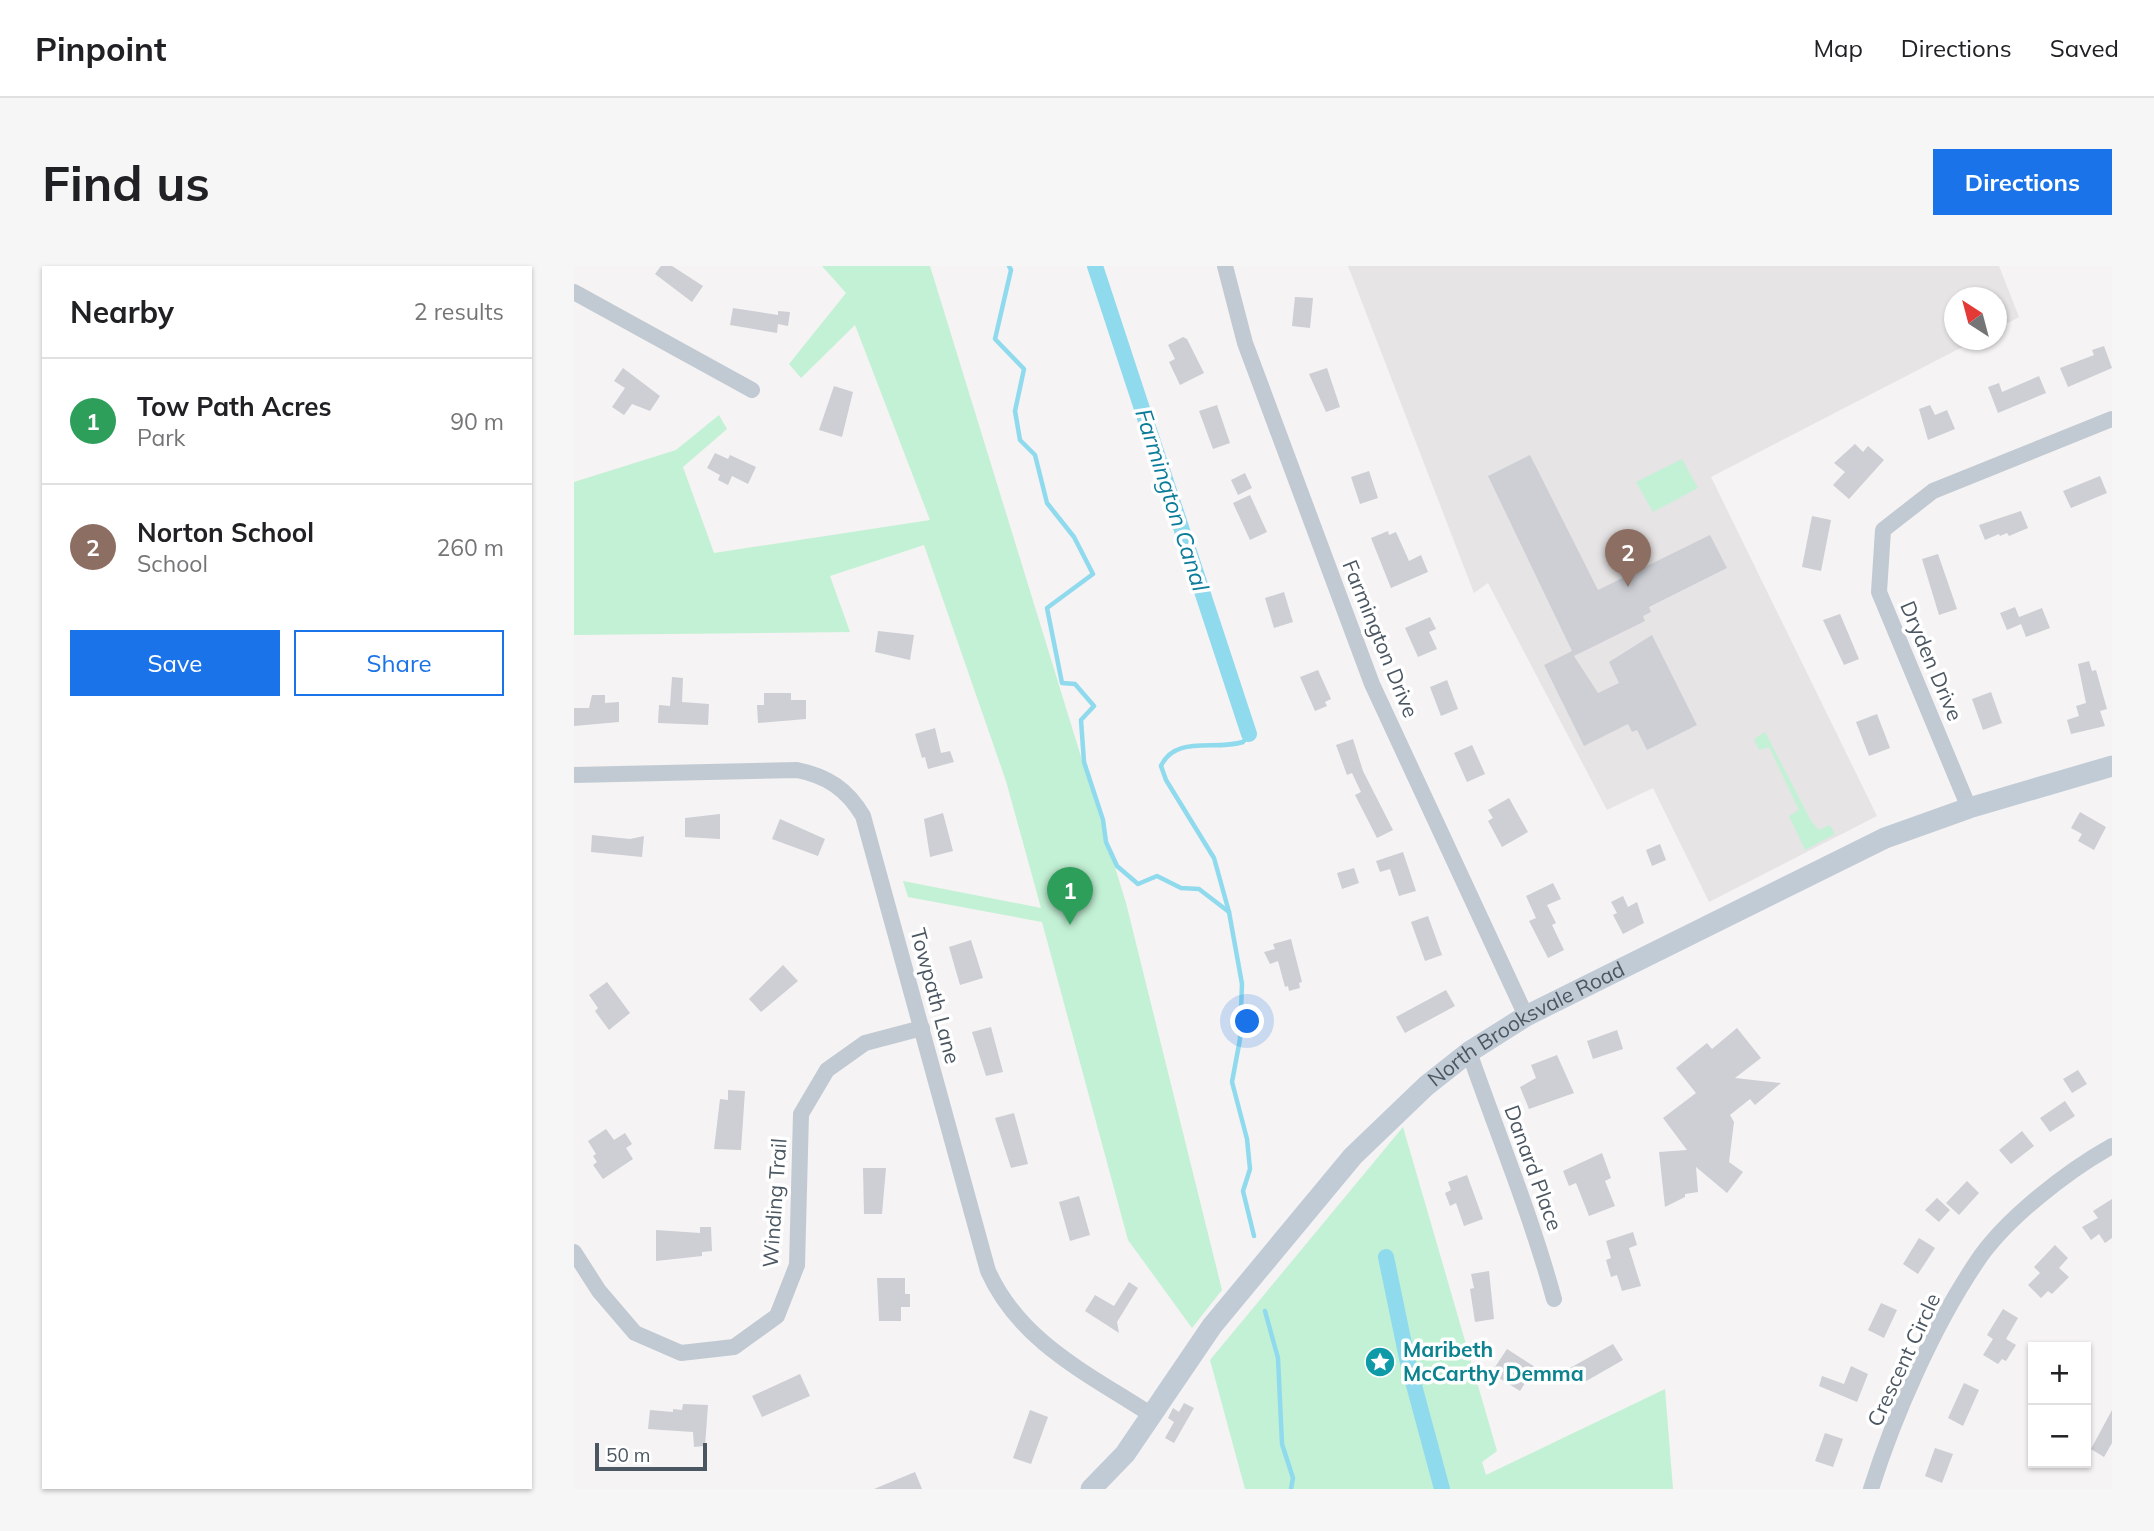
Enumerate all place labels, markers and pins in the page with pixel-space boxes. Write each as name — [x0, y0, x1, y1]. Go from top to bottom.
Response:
pin: 2 — [1605, 529, 1651, 587]
pin: 1 — [1047, 867, 1093, 925]
place label: Maribeth McCarthy Demma — [1403, 1336, 1584, 1386]
place icon: Maribeth McCarthy Demma — [1363, 1345, 1397, 1379]

